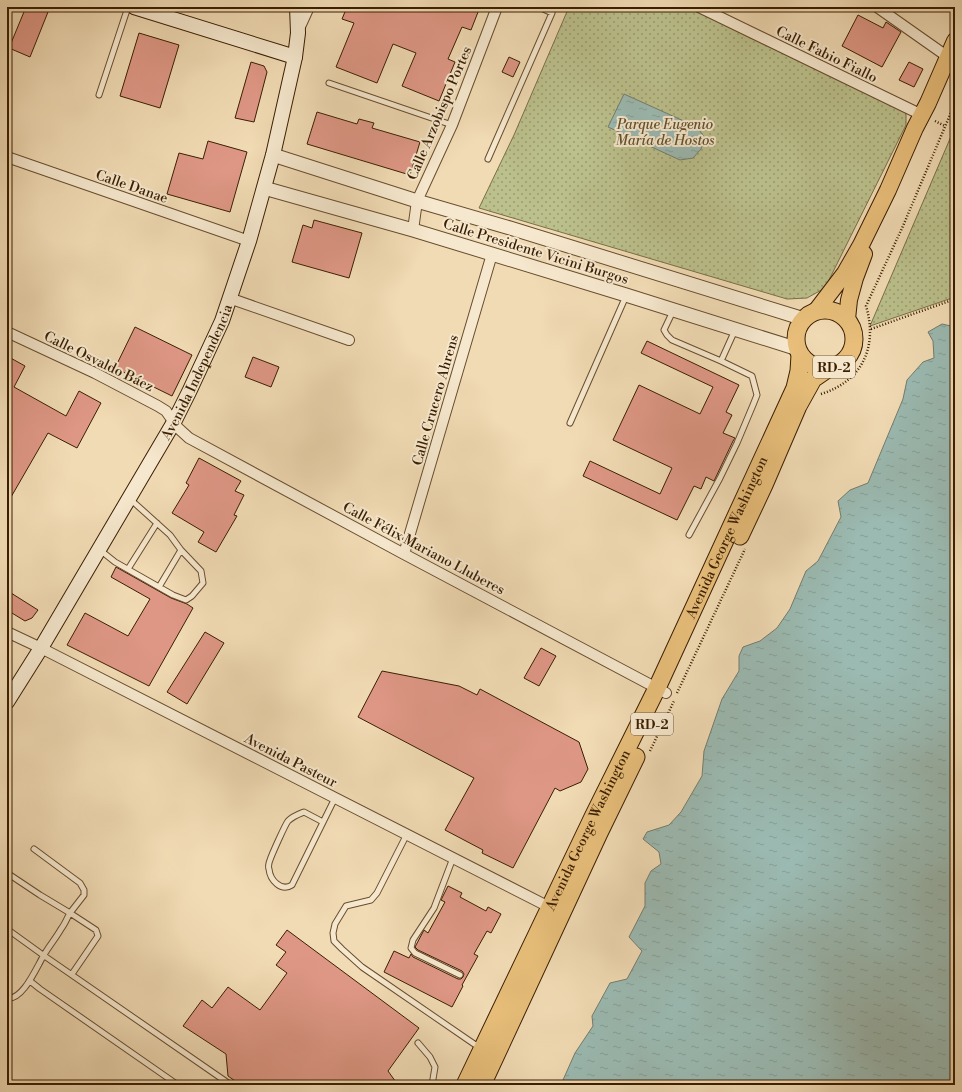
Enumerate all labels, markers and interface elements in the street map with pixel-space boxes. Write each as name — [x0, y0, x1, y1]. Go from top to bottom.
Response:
street label: Calle Fabio Fiallo — [773, 23, 880, 87]
street label: Calle Arzobispo Portes — [404, 44, 476, 183]
park label: Parque Eugenio María de Hostos — [615, 116, 715, 150]
street label: Calle Danae — [93, 166, 170, 208]
street label: Calle Presidente Vicini Burgos — [441, 215, 631, 289]
street label: Avenida Independencia — [157, 301, 237, 444]
street label: Calle Osvaldo Báez — [41, 328, 157, 396]
street label: Calle Crucero Ahrens — [409, 333, 463, 468]
road number: RD-2 — [813, 356, 855, 378]
street label: Avenida George Washington — [682, 453, 773, 623]
street label: Calle Félix Mariano Lluberes — [339, 498, 508, 599]
road number: RD-2 — [631, 713, 673, 735]
street label: Avenida Pasteur — [240, 729, 340, 792]
street label: Avenida George Washington — [541, 746, 635, 915]

